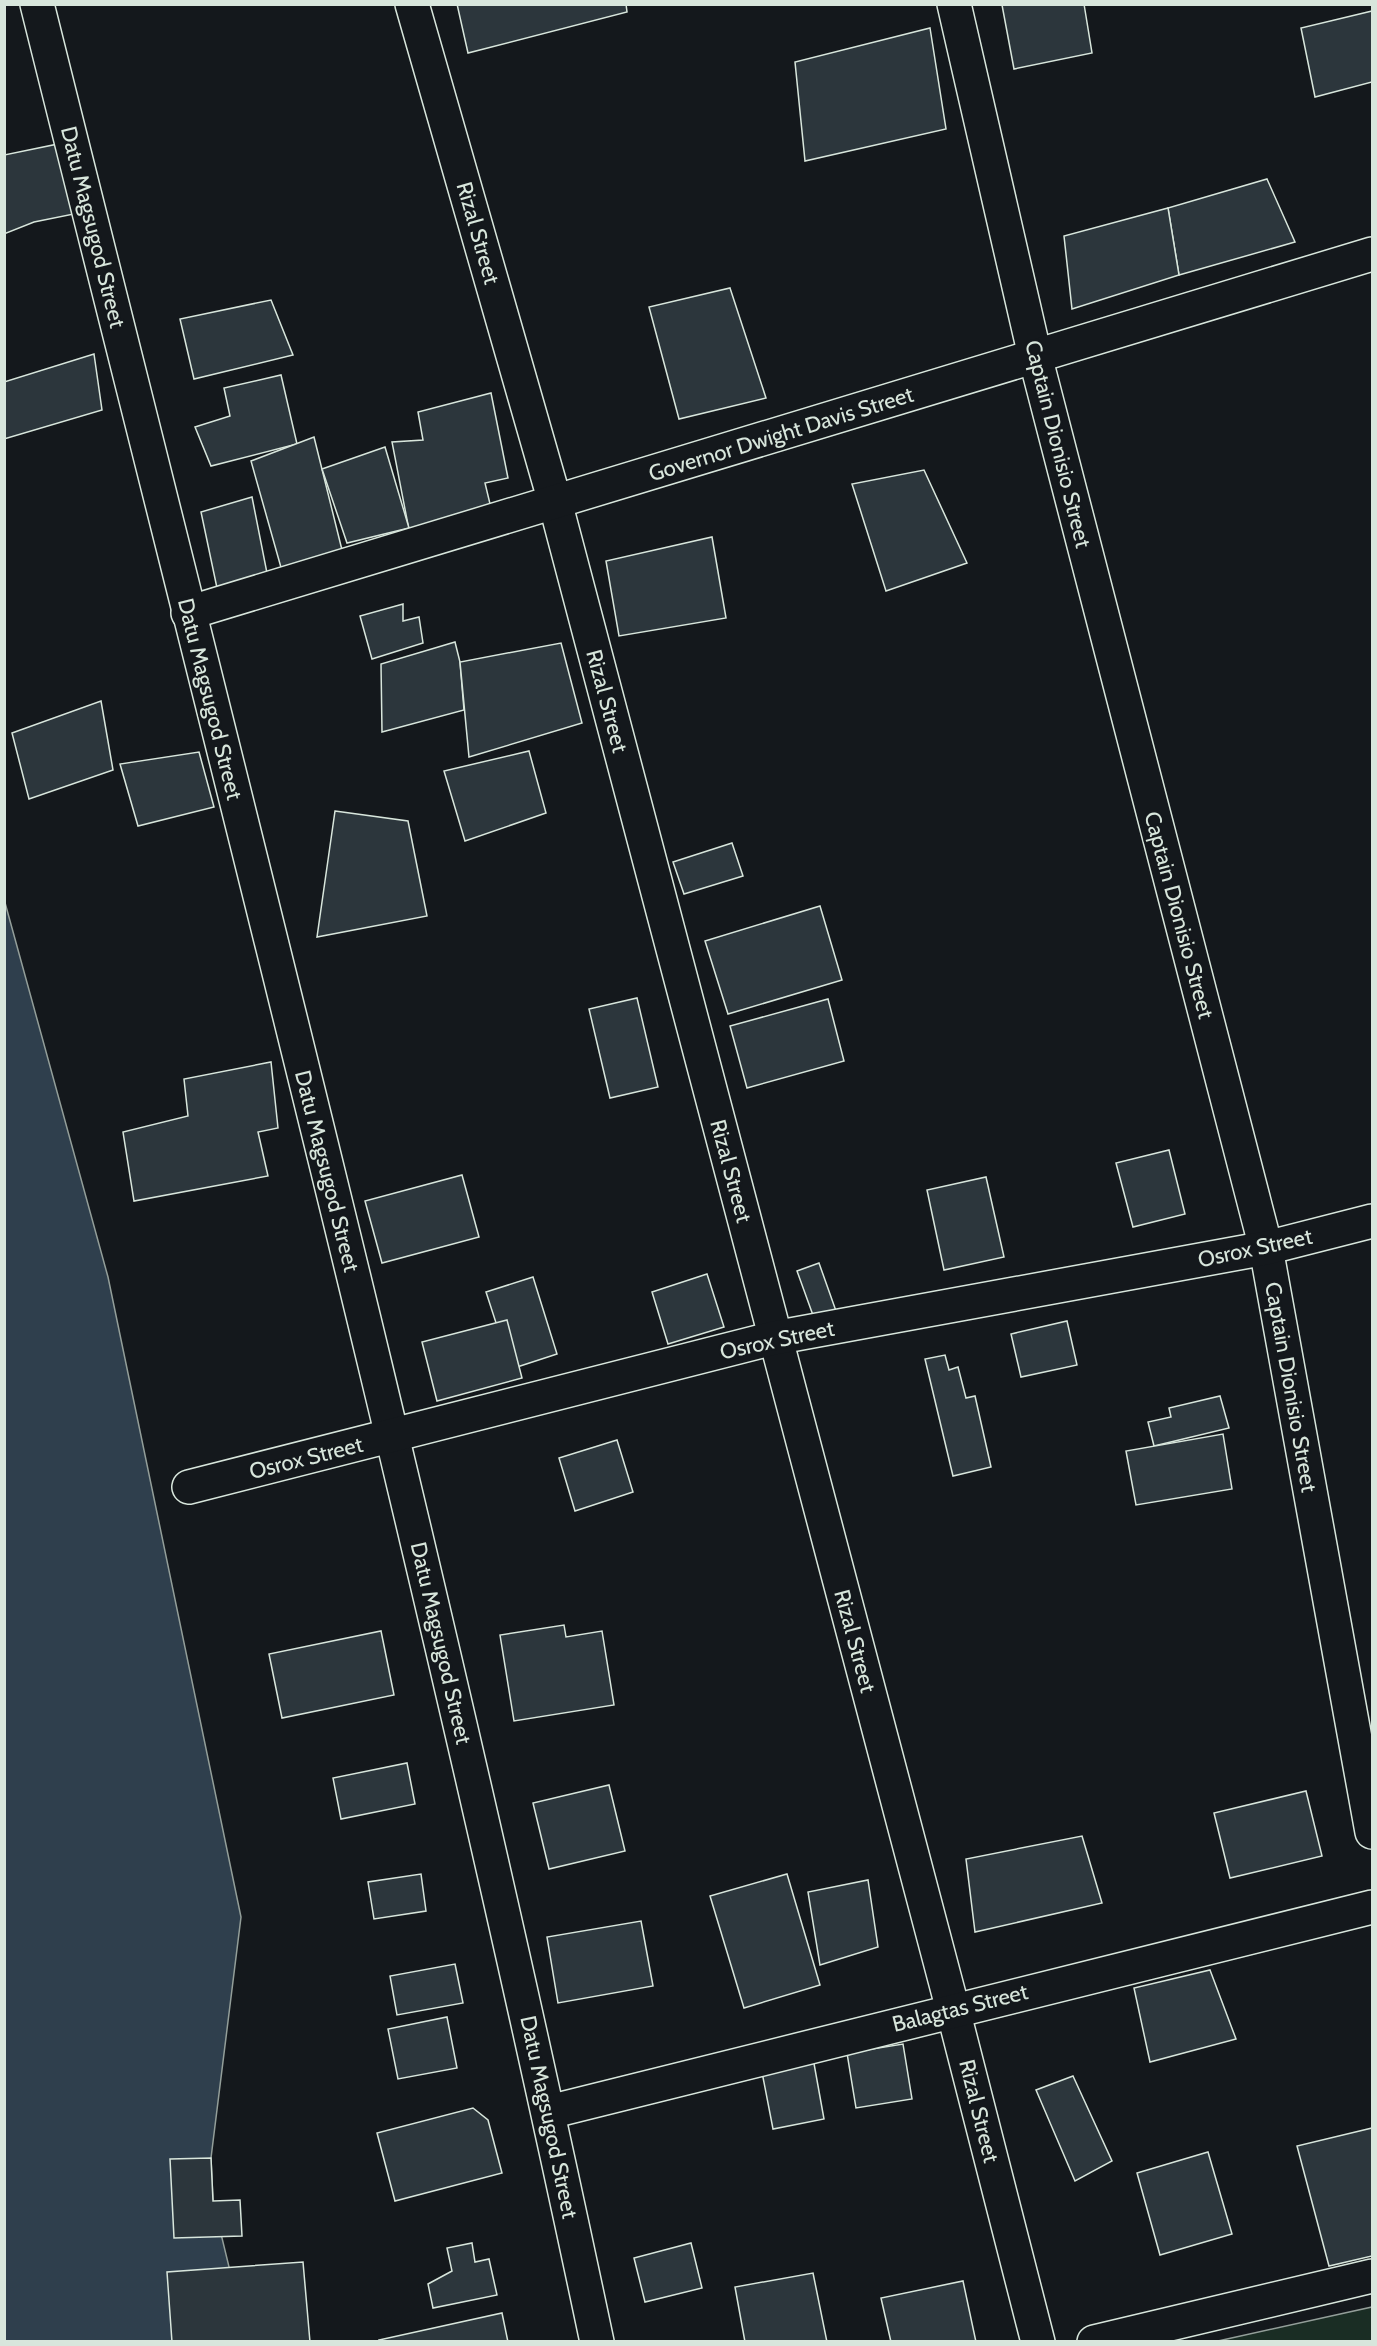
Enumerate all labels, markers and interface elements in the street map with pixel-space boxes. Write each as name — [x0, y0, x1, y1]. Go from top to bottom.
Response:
street label: Datu Magsugod Street — [55, 123, 131, 331]
street label: Rizal Street — [450, 179, 506, 288]
street label: Captain Dionisio Street — [1019, 337, 1097, 551]
street label: Governor Dwight Davis Street — [645, 381, 917, 487]
street label: Datu Magsugod Street — [172, 595, 248, 803]
street label: Rizal Street — [580, 647, 634, 756]
street label: Captain Dionisio Street — [1138, 809, 1220, 1022]
street label: Datu Magsugod Street — [289, 1067, 365, 1275]
street label: Rizal Street — [704, 1117, 758, 1226]
street label: Osrox Street — [1195, 1223, 1315, 1273]
street label: Captain Dionisio Street — [1259, 1280, 1323, 1495]
street label: Osrox Street — [717, 1315, 837, 1365]
street label: Osrox Street — [246, 1431, 366, 1485]
street label: Datu Magsugod Street — [405, 1539, 478, 1747]
street label: Rizal Street — [828, 1587, 882, 1696]
street label: Balagtas Street — [889, 1978, 1031, 2038]
street label: Datu Magsugod Street — [514, 2013, 584, 2221]
street label: Rizal Street — [953, 2057, 1005, 2166]

